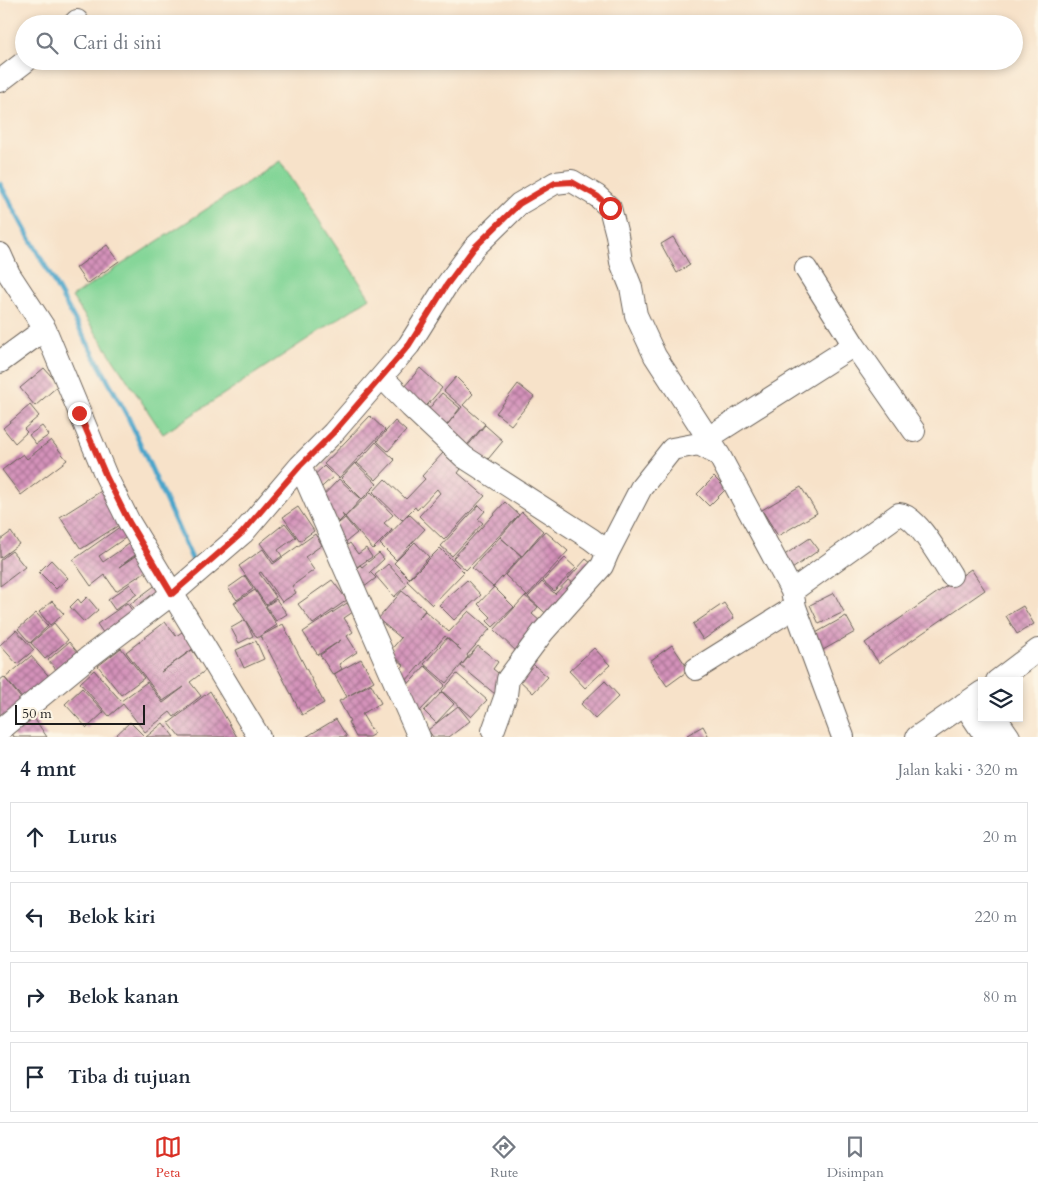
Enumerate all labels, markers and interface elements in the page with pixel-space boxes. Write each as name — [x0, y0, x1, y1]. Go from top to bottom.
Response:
search box — [15, 15, 1023, 70]
icon: search — [33, 29, 61, 57]
text: Cari di sini — [73, 30, 162, 56]
route start — [599, 197, 622, 220]
route end — [68, 402, 91, 425]
map controls — [978, 677, 1023, 722]
button: layers — [978, 677, 1023, 722]
scale bar — [15, 702, 145, 725]
text: 50 m — [22, 704, 52, 723]
text: 4 mnt — [20, 755, 76, 784]
text: Jalan kaki · 320 m — [898, 759, 1018, 781]
icon: ahead — [21, 823, 49, 851]
text: Lurus — [68, 824, 117, 850]
text: 20 m — [983, 826, 1017, 848]
icon: left — [21, 903, 49, 931]
text: Belok kiri — [68, 904, 155, 930]
text: 220 m — [975, 906, 1017, 928]
icon: right — [21, 983, 49, 1011]
text: Belok kanan — [68, 984, 179, 1010]
text: 80 m — [983, 986, 1017, 1008]
icon: arrive — [21, 1063, 49, 1091]
text: Tiba di tujuan — [68, 1064, 191, 1090]
tab: Peta — [154, 1133, 182, 1182]
tab: Rute — [490, 1133, 518, 1182]
tab: Disimpan — [827, 1133, 884, 1182]

